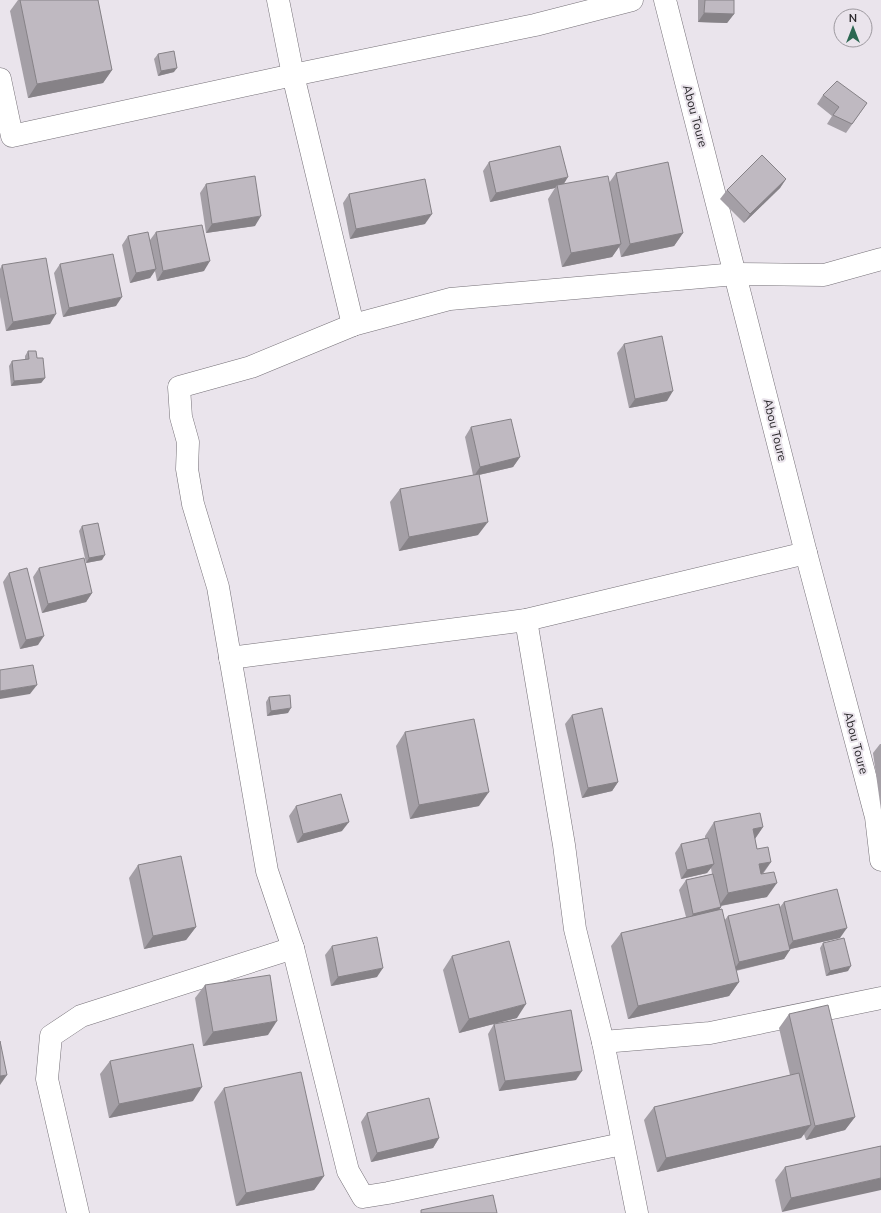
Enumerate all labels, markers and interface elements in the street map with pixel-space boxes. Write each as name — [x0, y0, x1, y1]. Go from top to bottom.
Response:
north arrow — [833, 8, 873, 48]
text: N — [849, 11, 857, 25]
street label: Abou Toure — [680, 83, 711, 149]
street label: Abou Toure — [760, 397, 790, 463]
street label: Abou Toure — [841, 710, 872, 776]

